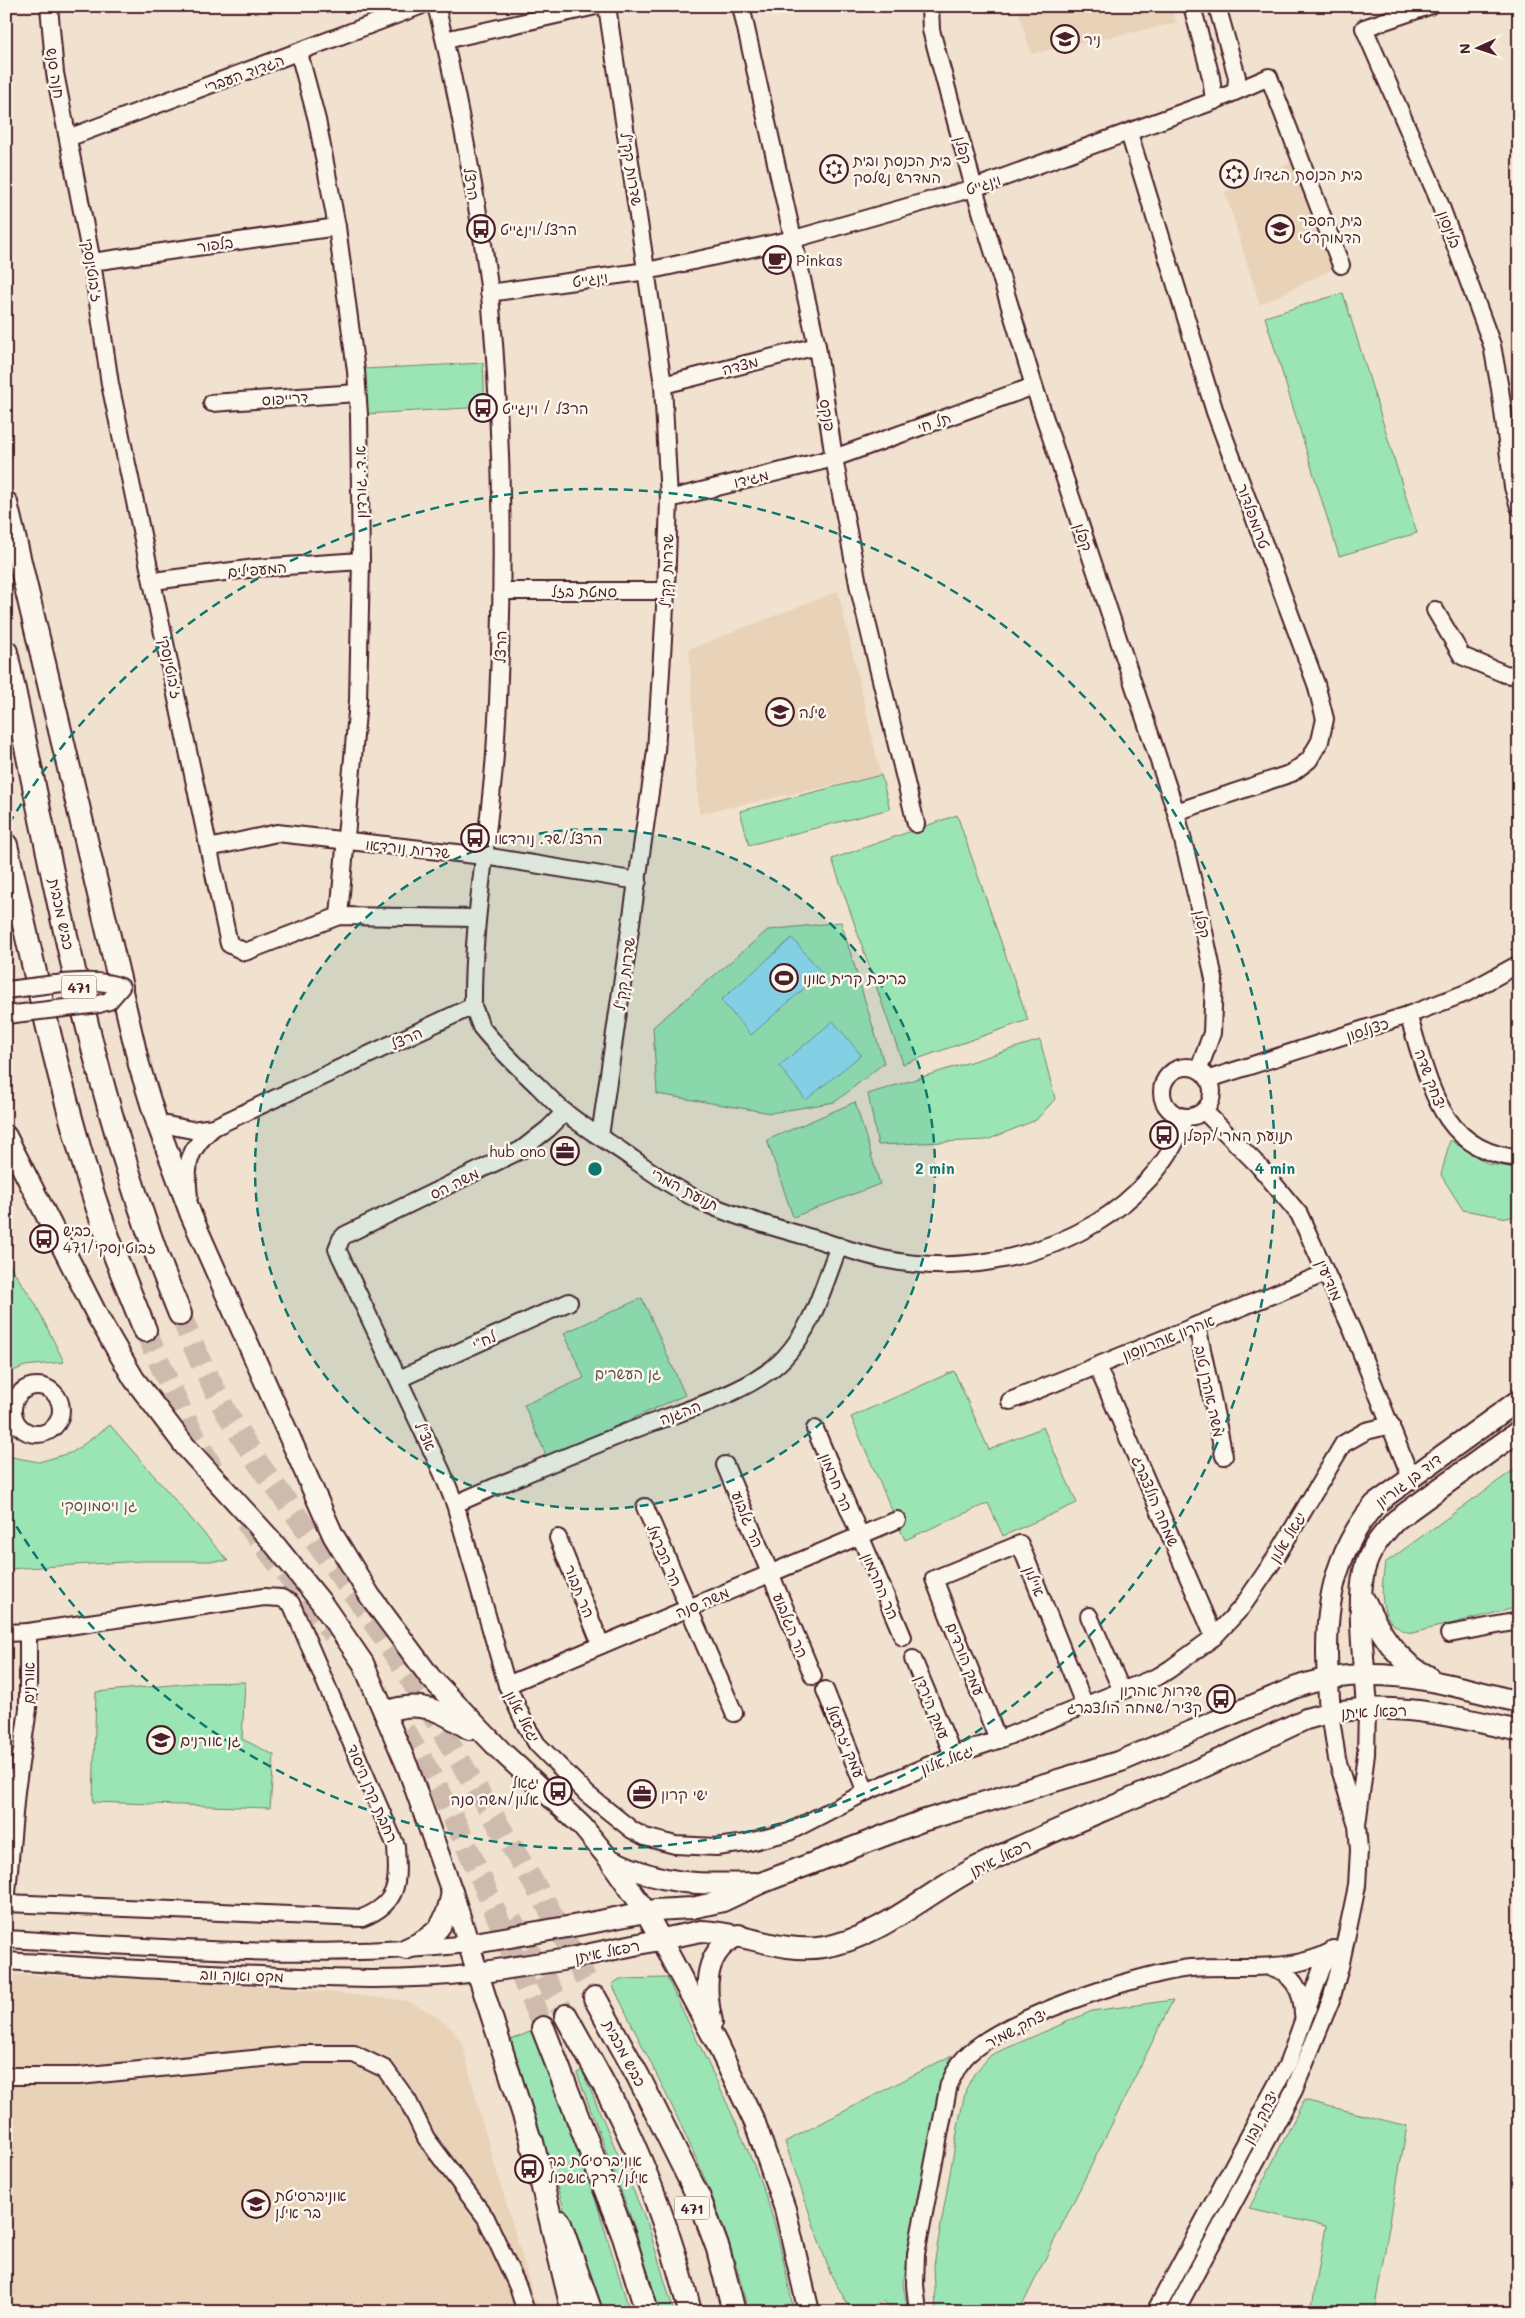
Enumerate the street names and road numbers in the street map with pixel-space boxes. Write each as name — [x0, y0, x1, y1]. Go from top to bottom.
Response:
street label: חנה סנש — [42, 46, 70, 100]
street label: הגדוד העברי — [201, 49, 287, 97]
street label: שדרות קק"ל — [616, 131, 648, 207]
street label: קפלן — [950, 134, 977, 166]
street label: הרצל — [460, 166, 484, 202]
street label: וינגייט — [963, 169, 1003, 199]
street label: בלינסון — [1434, 207, 1466, 251]
street label: בלפור — [196, 232, 234, 256]
street label: ז'בוטינסקי — [78, 237, 108, 303]
street label: וינגייט — [571, 267, 609, 291]
street label: מצדה — [720, 351, 760, 379]
street label: דרייפוס — [261, 386, 309, 410]
street label: פנקס — [816, 398, 840, 432]
street label: תל חי — [915, 407, 953, 437]
street label: א.ד. גורדון — [349, 446, 372, 518]
street label: מגידו — [731, 464, 771, 492]
street label: טרומפלדור — [1233, 481, 1275, 551]
street label: קפלן — [1069, 520, 1098, 554]
street label: שדרות קק"ל — [655, 534, 677, 608]
street label: המעפילים — [226, 556, 288, 582]
street label: סמטת בזל — [551, 581, 617, 601]
street label: הרצל — [489, 630, 511, 664]
street label: ז'בוטינסקי — [155, 633, 187, 701]
street label: שדרות נורדאו — [365, 834, 451, 862]
street label: כביש מכבית — [44, 875, 79, 952]
street label: קפלן — [1189, 908, 1216, 940]
street label: שדרות קק"ל — [609, 936, 639, 1012]
road number: 471 — [62, 976, 96, 999]
street label: כצנלסון — [1343, 1013, 1391, 1045]
street label: הרצל — [387, 1022, 425, 1054]
street label: יצחק שדה — [1411, 1046, 1451, 1112]
street label: משה הס — [426, 1163, 482, 1203]
street label: תנועת המרי — [648, 1163, 722, 1215]
street label: מודיעין — [1312, 1256, 1348, 1304]
street label: אהרון אהרונסון — [1119, 1309, 1218, 1366]
street label: לח"י — [469, 1325, 500, 1354]
street label: משה אהרן טוב — [1191, 1343, 1229, 1439]
street label: ההגנה — [656, 1395, 704, 1429]
street label: אצ"ל — [411, 1418, 441, 1454]
street label: דוד בן גוריון — [1371, 1449, 1445, 1511]
street label: הר חרמון — [815, 1450, 858, 1514]
street label: שמחה הולצברג — [1128, 1452, 1184, 1550]
street label: הר גלבוע — [728, 1488, 768, 1550]
street label: יגאל אלון — [1264, 1508, 1310, 1566]
street label: הר הכרמל — [643, 1521, 687, 1589]
street label: הר החרמון — [857, 1550, 904, 1623]
street label: הר תבור — [560, 1562, 600, 1620]
street label: איילון — [1020, 1563, 1050, 1600]
street label: משה סנה — [672, 1582, 732, 1622]
street label: הר הגלבוע — [769, 1589, 813, 1661]
street label: עמק הורדים — [942, 1619, 990, 1699]
street label: אורנים — [18, 1661, 38, 1704]
street label: עמק הירדן — [910, 1672, 955, 1742]
street label: יגאל אלון — [501, 1687, 545, 1745]
street label: רפאל איתן — [1341, 1700, 1407, 1722]
street label: עמק יזרעאל — [822, 1701, 870, 1781]
street label: רחבת קרן היסוד — [343, 1740, 403, 1846]
street label: יגאל אלון — [917, 1740, 977, 1778]
street label: רפאל איתן — [966, 1834, 1034, 1880]
street label: רפאל איתן — [573, 1935, 641, 1967]
street label: מקס ואנה ווב — [200, 1964, 284, 1986]
street label: יצחק שמיר — [981, 2004, 1051, 2052]
street label: כביש מכבית — [599, 2015, 651, 2090]
street label: יצחק נבון — [1238, 2087, 1282, 2147]
road number: 471 — [674, 2196, 710, 2220]

